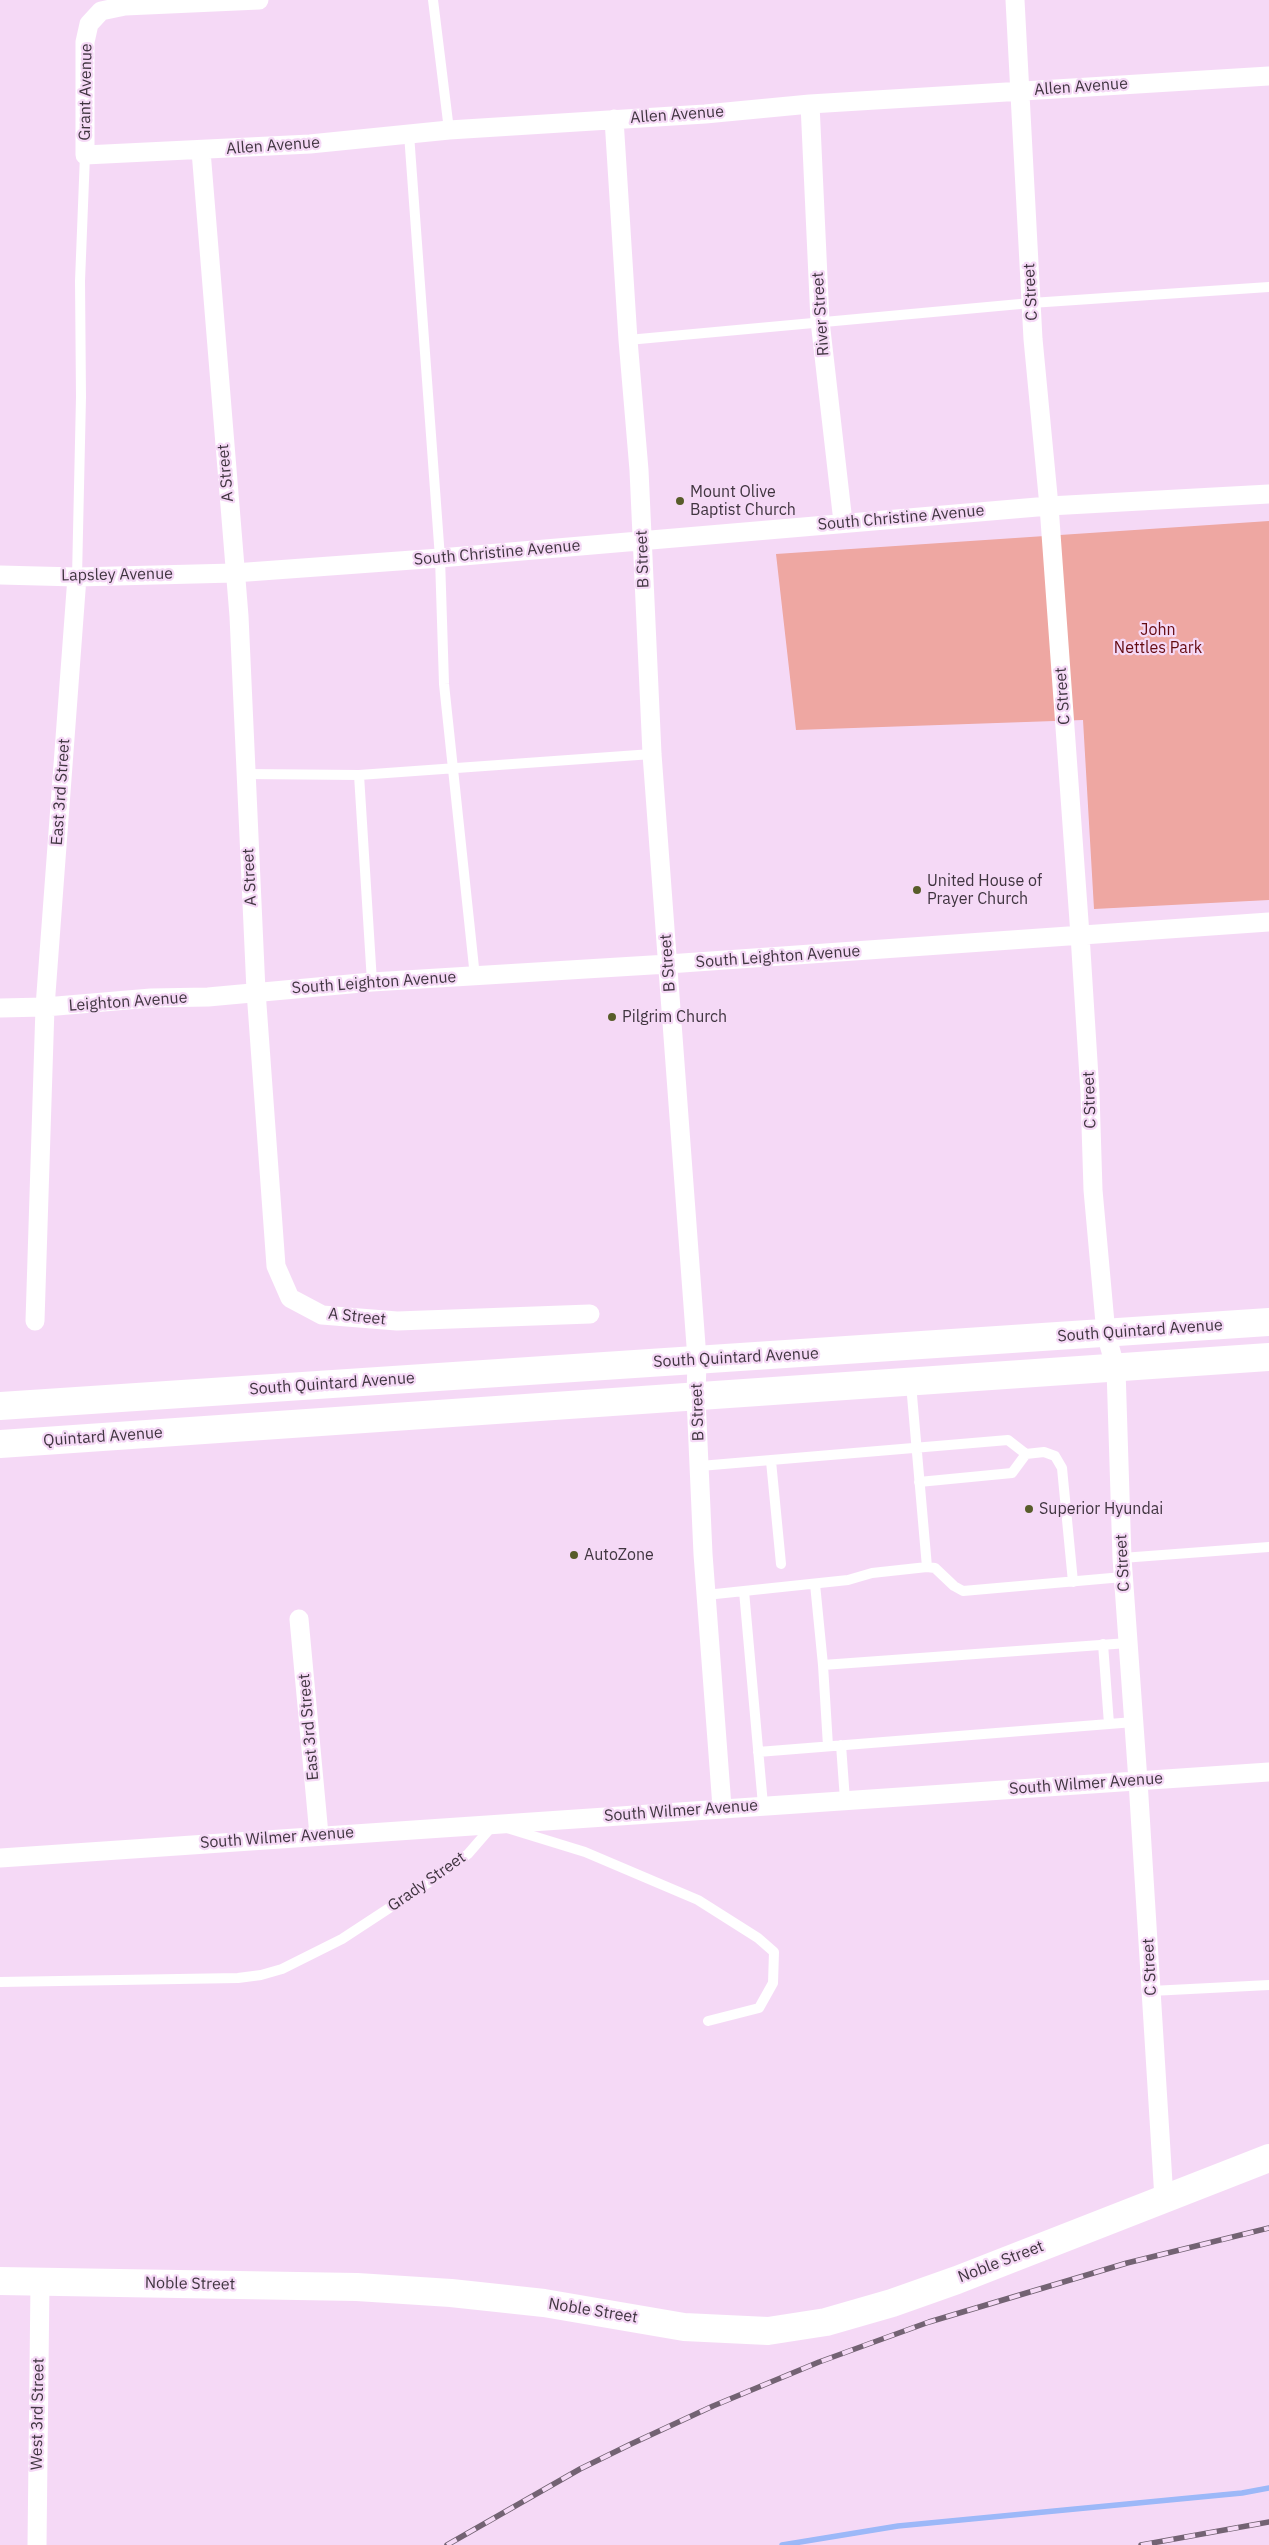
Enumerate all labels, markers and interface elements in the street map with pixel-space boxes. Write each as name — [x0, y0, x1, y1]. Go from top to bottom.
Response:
street label: Grant Avenue — [76, 43, 96, 141]
street label: Allen Avenue — [1033, 74, 1129, 100]
street label: Allen Avenue — [629, 102, 725, 128]
street label: Allen Avenue — [225, 133, 321, 159]
street label: C Street — [1020, 263, 1042, 321]
street label: River Street — [808, 271, 834, 357]
street label: A Street — [214, 443, 238, 503]
place label: Mount Olive Baptist Church — [690, 482, 796, 520]
marker: Mount Olive Baptist Church — [674, 495, 686, 507]
street label: South Christine Avenue — [817, 501, 985, 535]
street label: B Street — [632, 530, 654, 588]
street label: South Christine Avenue — [413, 536, 581, 570]
street label: Lapsley Avenue — [61, 564, 173, 586]
park label: John Nettles Park — [1114, 620, 1202, 658]
street label: C Street — [1051, 667, 1075, 725]
street label: East 3rd Street — [48, 738, 74, 846]
street label: A Street — [239, 848, 261, 906]
place label: United House of Prayer Church — [927, 871, 1042, 909]
marker: United House of Prayer Church — [911, 884, 923, 896]
street label: B Street — [656, 933, 680, 993]
street label: South Leighton Avenue — [695, 942, 861, 972]
street label: South Leighton Avenue — [291, 968, 457, 998]
street label: Leighton Avenue — [68, 988, 188, 1016]
place label: Pilgrim Church — [622, 1007, 727, 1027]
marker: Pilgrim Church — [606, 1011, 618, 1023]
street label: C Street — [1079, 1071, 1101, 1129]
street label: A Street — [327, 1304, 387, 1330]
street label: South Quintard Avenue — [1057, 1316, 1223, 1346]
street label: South Quintard Avenue — [653, 1344, 819, 1372]
street label: South Quintard Avenue — [249, 1369, 415, 1399]
street label: B Street — [687, 1383, 709, 1441]
street label: Quintard Avenue — [43, 1423, 163, 1451]
place label: Superior Hyundai — [1039, 1499, 1163, 1519]
marker: Superior Hyundai — [1023, 1503, 1035, 1515]
street label: C Street — [1112, 1534, 1134, 1592]
place label: AutoZone — [584, 1545, 654, 1565]
marker: AutoZone — [568, 1549, 580, 1561]
street label: East 3rd Street — [295, 1673, 323, 1781]
street label: South Wilmer Avenue — [1008, 1769, 1164, 1799]
street label: South Wilmer Avenue — [603, 1796, 759, 1826]
street label: South Wilmer Avenue — [199, 1823, 355, 1853]
street label: Grady Street — [384, 1848, 470, 1916]
street label: C Street — [1139, 1938, 1161, 1996]
street label: Noble Street — [955, 2237, 1047, 2287]
street label: Noble Street — [145, 2274, 235, 2294]
street label: Noble Street — [547, 2294, 639, 2328]
street label: West 3rd Street — [27, 2358, 49, 2470]

